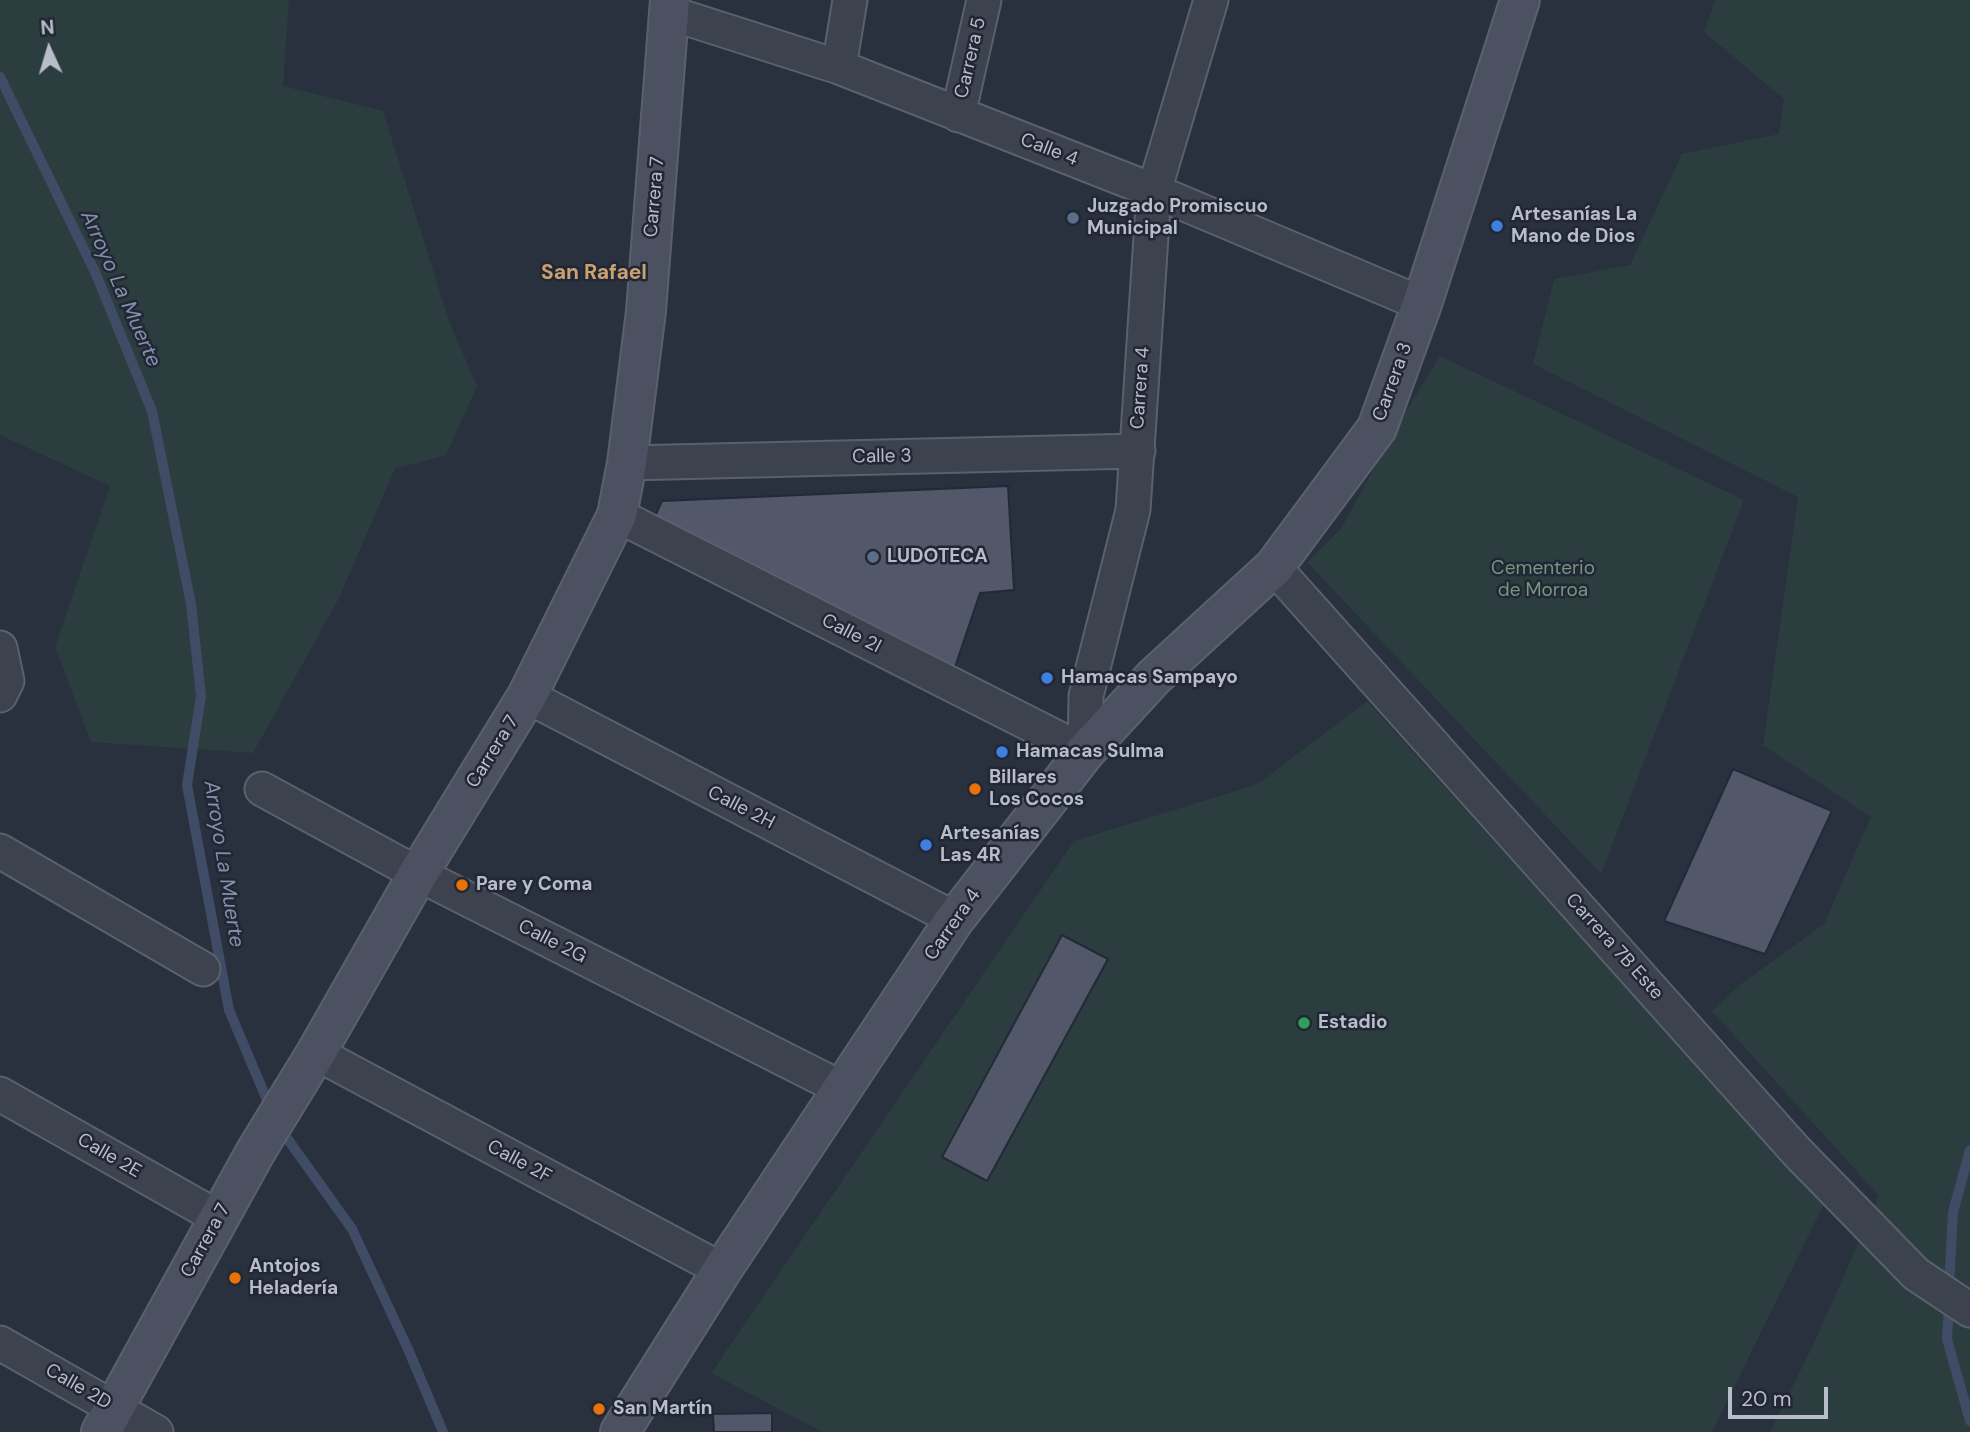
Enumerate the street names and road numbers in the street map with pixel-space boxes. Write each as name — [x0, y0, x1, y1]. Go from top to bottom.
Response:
street label: Carrera 5 — [951, 15, 991, 101]
street label: Calle 4 — [1017, 129, 1081, 171]
street label: Carrera 7 — [640, 156, 670, 238]
street label: Carrera 3 — [1368, 340, 1418, 424]
street label: Carrera 4 — [1127, 346, 1155, 430]
street label: Calle 3 — [852, 445, 912, 469]
street label: Calle 2I — [817, 609, 885, 659]
street label: Carrera 7 — [462, 712, 524, 792]
street label: Calle 2H — [704, 781, 778, 835]
street label: Carrera 4 — [920, 885, 986, 965]
street label: Carrera 7B Este — [1560, 889, 1668, 1005]
street label: Calle 2G — [514, 915, 590, 969]
street label: Calle 2E — [73, 1129, 145, 1183]
street label: Calle 2F — [483, 1136, 555, 1188]
street label: Carrera 7 — [176, 1200, 236, 1282]
street label: Calle 2D — [41, 1359, 115, 1415]

